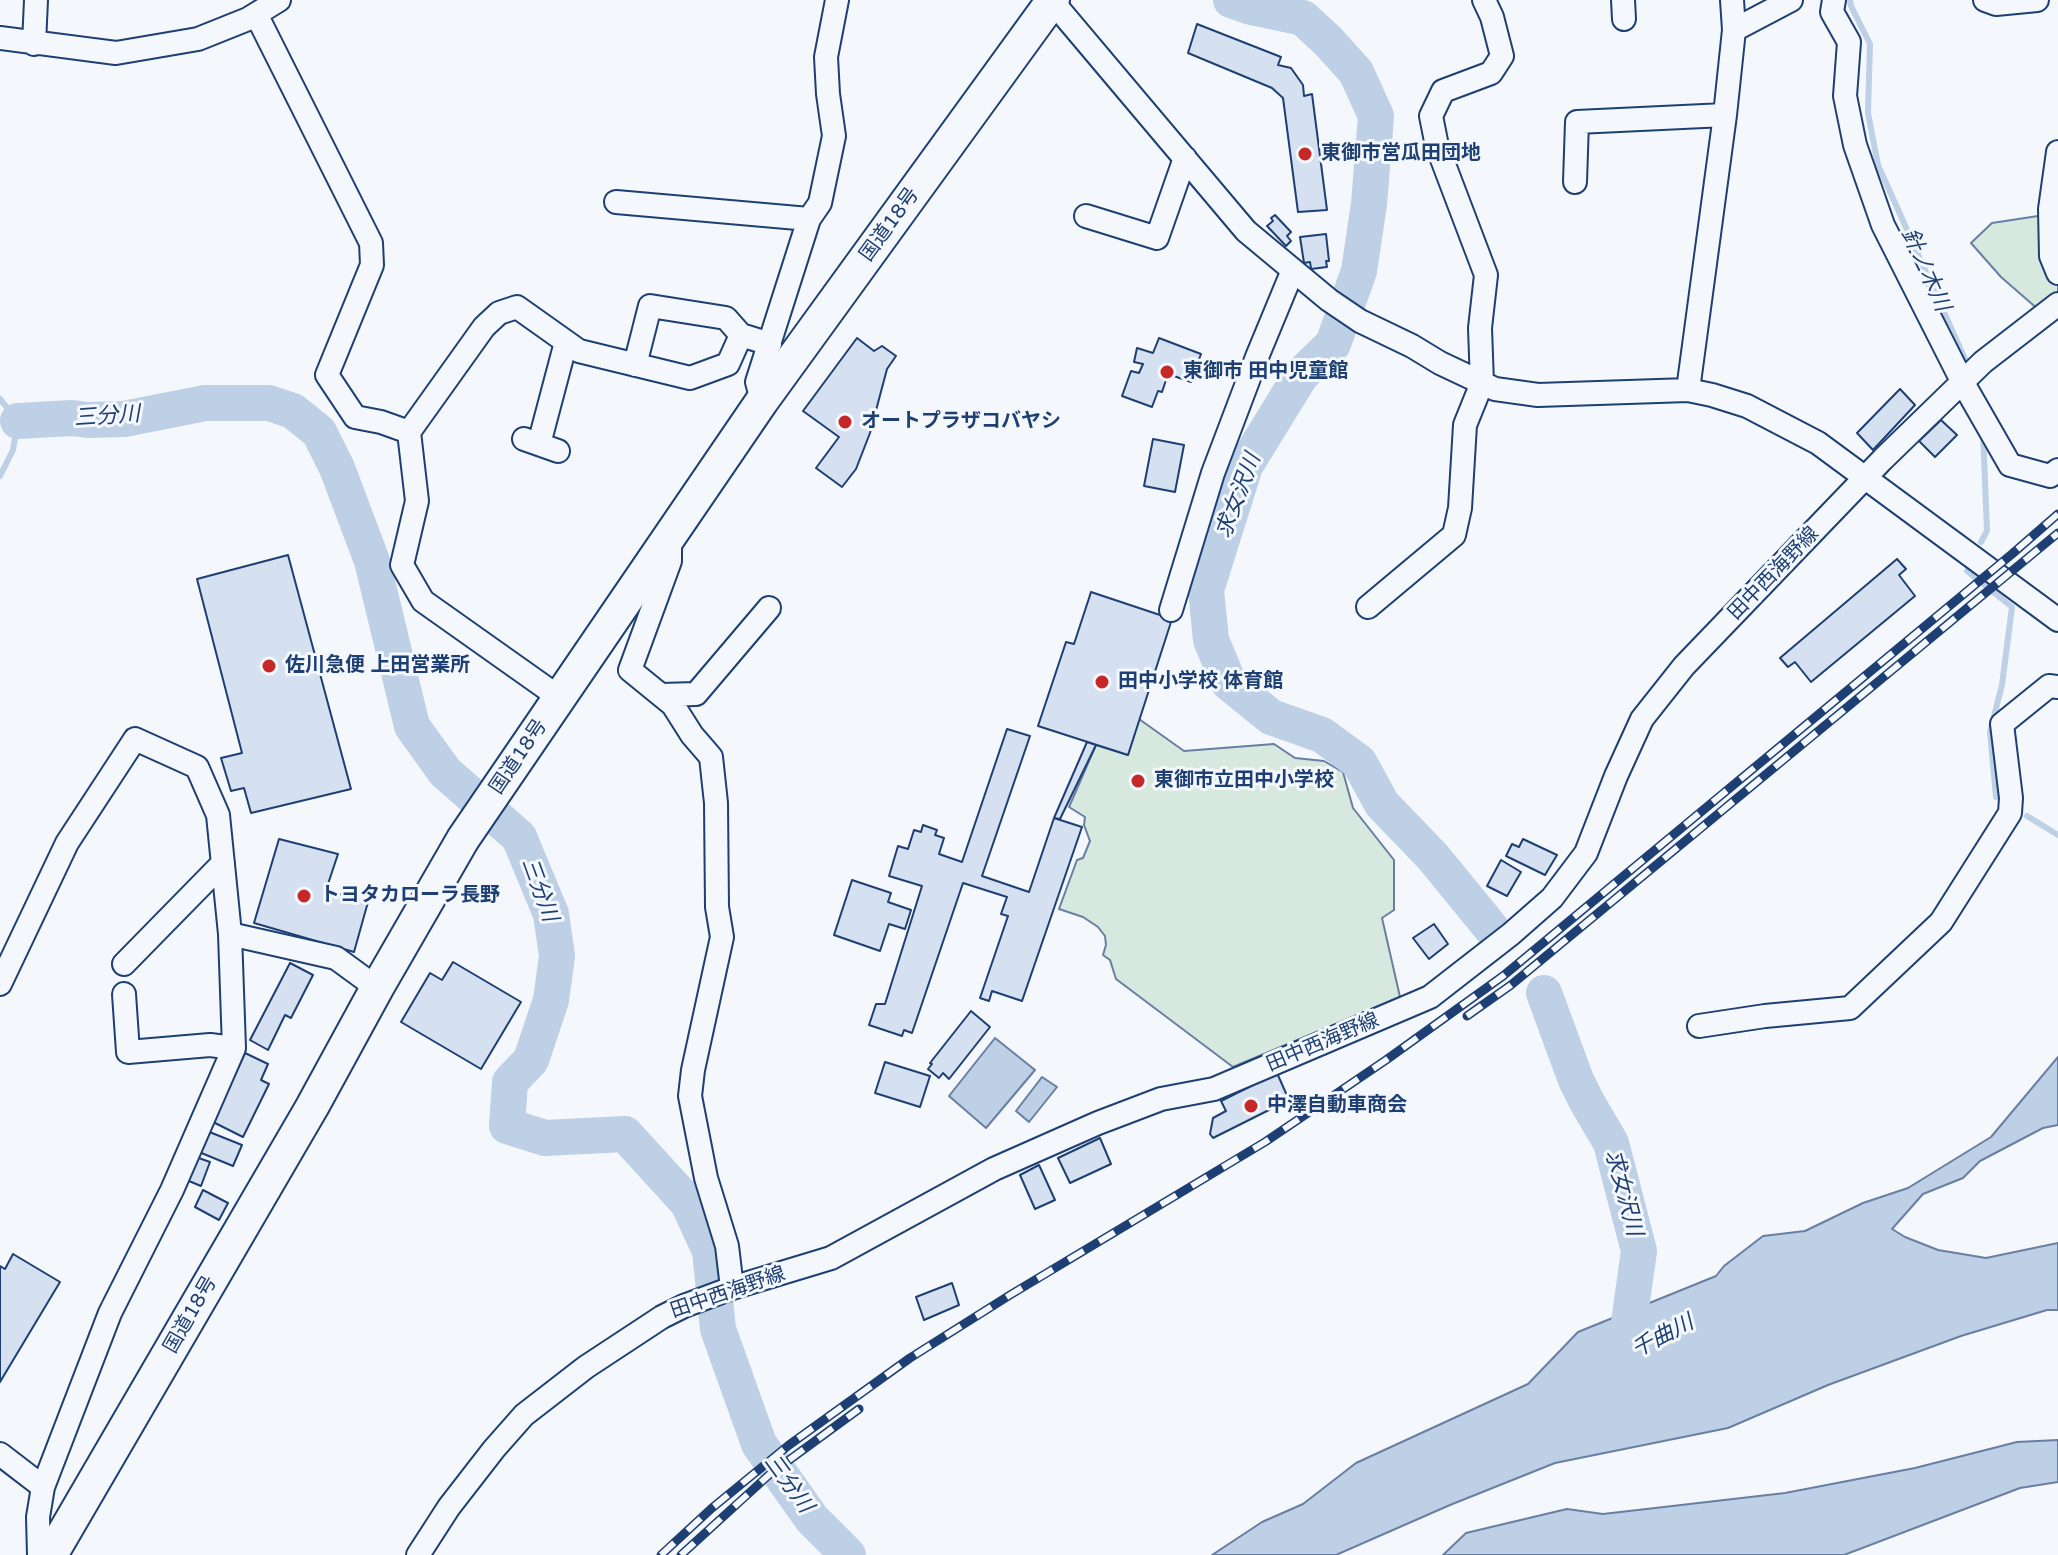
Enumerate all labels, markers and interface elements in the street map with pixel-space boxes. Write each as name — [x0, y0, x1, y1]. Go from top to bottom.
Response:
place label: 東御市営瓜田団地 — [1321, 142, 1481, 166]
marker: 東御市営瓜田団地 — [1296, 145, 1314, 163]
street label: 国道18号 — [855, 184, 925, 266]
water label: 針ノ木川 — [1895, 224, 1955, 316]
place label: 東御市 田中児童館 — [1183, 360, 1348, 384]
marker: 東御市 田中児童館 — [1158, 363, 1176, 381]
water label: 三分川 — [73, 402, 141, 432]
place label: オートプラザコバヤシ — [861, 410, 1061, 434]
marker: オートプラザコバヤシ — [836, 413, 854, 431]
water label: 求女沢川 — [1211, 450, 1267, 542]
street label: 田中西海野線 — [1724, 523, 1824, 625]
place label: 佐川急便 上田営業所 — [285, 654, 470, 678]
marker: 佐川急便 上田営業所 — [260, 657, 278, 675]
place label: 田中小学校 体育館 — [1118, 670, 1283, 694]
marker: 田中小学校 体育館 — [1093, 673, 1111, 691]
street label: 国道18号 — [485, 715, 553, 799]
place label: 東御市立田中小学校 — [1154, 769, 1334, 793]
marker: 東御市立田中小学校 — [1129, 772, 1147, 790]
water label: 三分川 — [515, 854, 563, 926]
place label: トヨタカローラ長野 — [320, 884, 500, 908]
marker: トヨタカローラ長野 — [295, 887, 313, 905]
street label: 田中西海野線 — [1263, 1009, 1383, 1077]
place label: 中澤自動車商会 — [1267, 1094, 1407, 1118]
marker: 中澤自動車商会 — [1242, 1097, 1260, 1115]
water label: 求女沢川 — [1599, 1147, 1647, 1239]
street label: 田中西海野線 — [667, 1262, 789, 1324]
street label: 国道18号 — [159, 1272, 223, 1358]
water label: 千曲川 — [1628, 1310, 1698, 1364]
water label: 三分川 — [758, 1450, 818, 1518]

